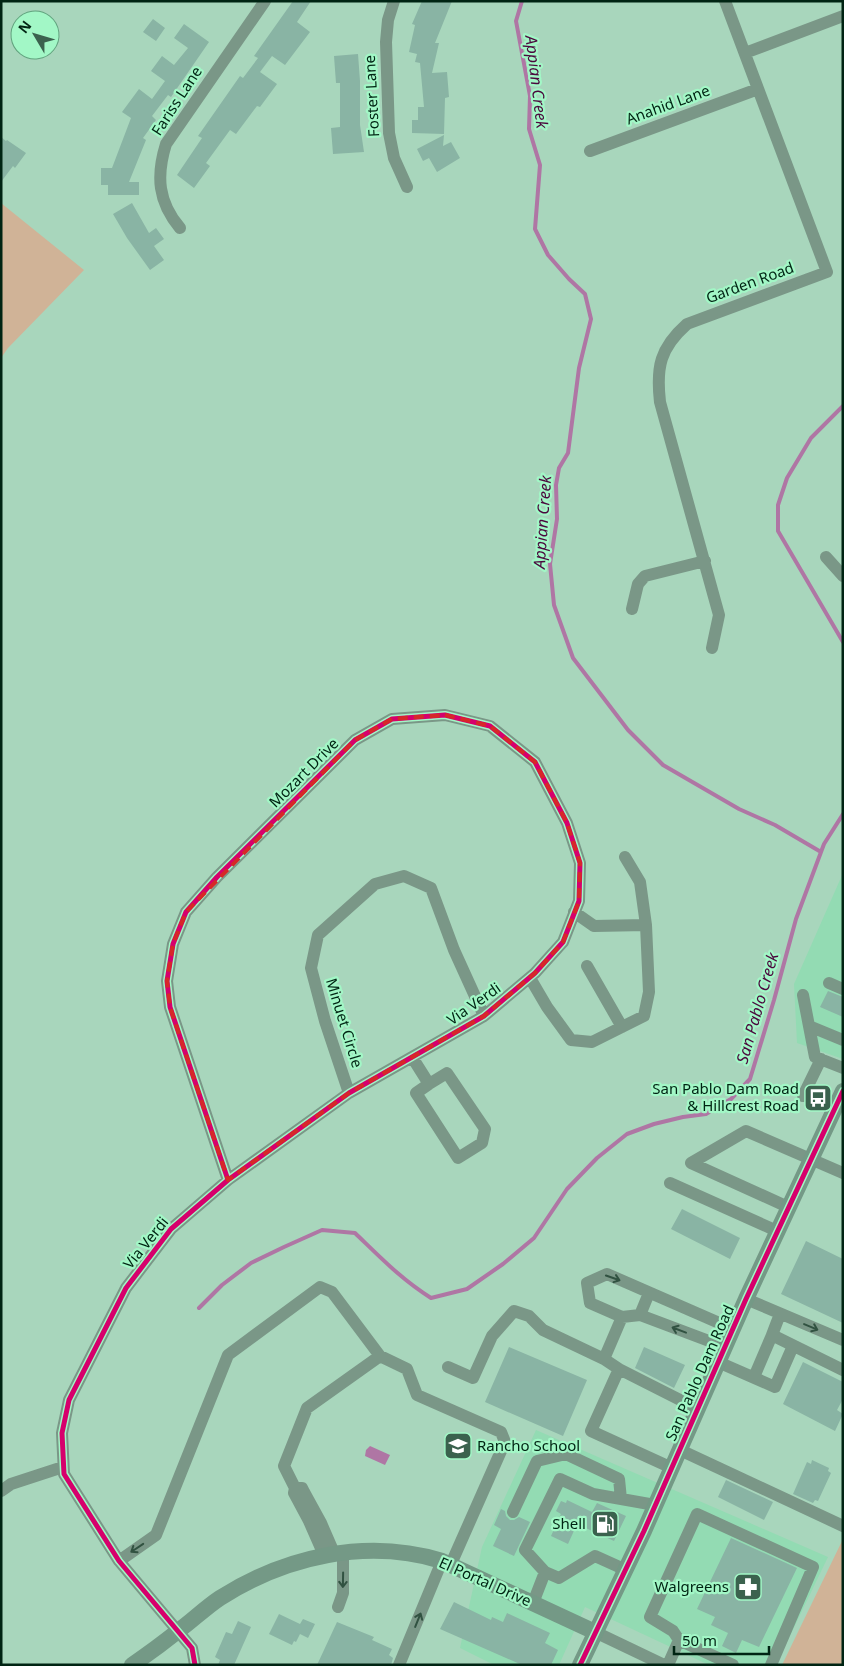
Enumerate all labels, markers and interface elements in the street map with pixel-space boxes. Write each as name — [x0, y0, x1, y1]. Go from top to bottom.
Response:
north arrow — [10, 10, 60, 60]
text: N — [13, 16, 35, 37]
water label: Appian Creek — [520, 33, 554, 131]
street label: Foster Lane — [359, 55, 383, 138]
street label: Fariss Lane — [146, 62, 206, 139]
street label: Anahid Lane — [623, 80, 712, 128]
street label: Garden Road — [703, 257, 796, 307]
water label: Appian Creek — [528, 474, 556, 570]
street label: Mozart Drive — [264, 733, 342, 811]
water label: San Pablo Creek — [731, 949, 784, 1066]
street label: Minuet Circle — [322, 976, 368, 1070]
street label: Via Verdi — [443, 977, 504, 1029]
place label: San Pablo Dam Road & Hillcrest Road — [652, 1078, 799, 1115]
bus stop icon: San Pablo Dam Road & Hillcrest Road — [803, 1083, 833, 1113]
street label: Via Verdi — [118, 1212, 172, 1273]
one-way arrow — [605, 1273, 621, 1283]
street label: San Pablo Dam Road — [660, 1302, 738, 1444]
one-way arrow — [803, 1323, 818, 1333]
one-way arrow — [672, 1325, 687, 1335]
school or university icon: Rancho School — [443, 1431, 473, 1461]
place label: Rancho School — [477, 1435, 580, 1455]
fuel station icon: Shell — [590, 1509, 620, 1539]
place label: Shell — [552, 1513, 586, 1533]
one-way arrow — [130, 1543, 144, 1553]
street label: El Portal Drive — [436, 1552, 535, 1610]
one-way arrow — [338, 1572, 348, 1588]
pharmacy icon: Walgreens — [733, 1572, 763, 1602]
place label: Walgreens — [655, 1576, 729, 1596]
one-way arrow — [414, 1613, 423, 1628]
scale bar — [674, 1624, 769, 1656]
text: 50 m — [682, 1630, 717, 1650]

